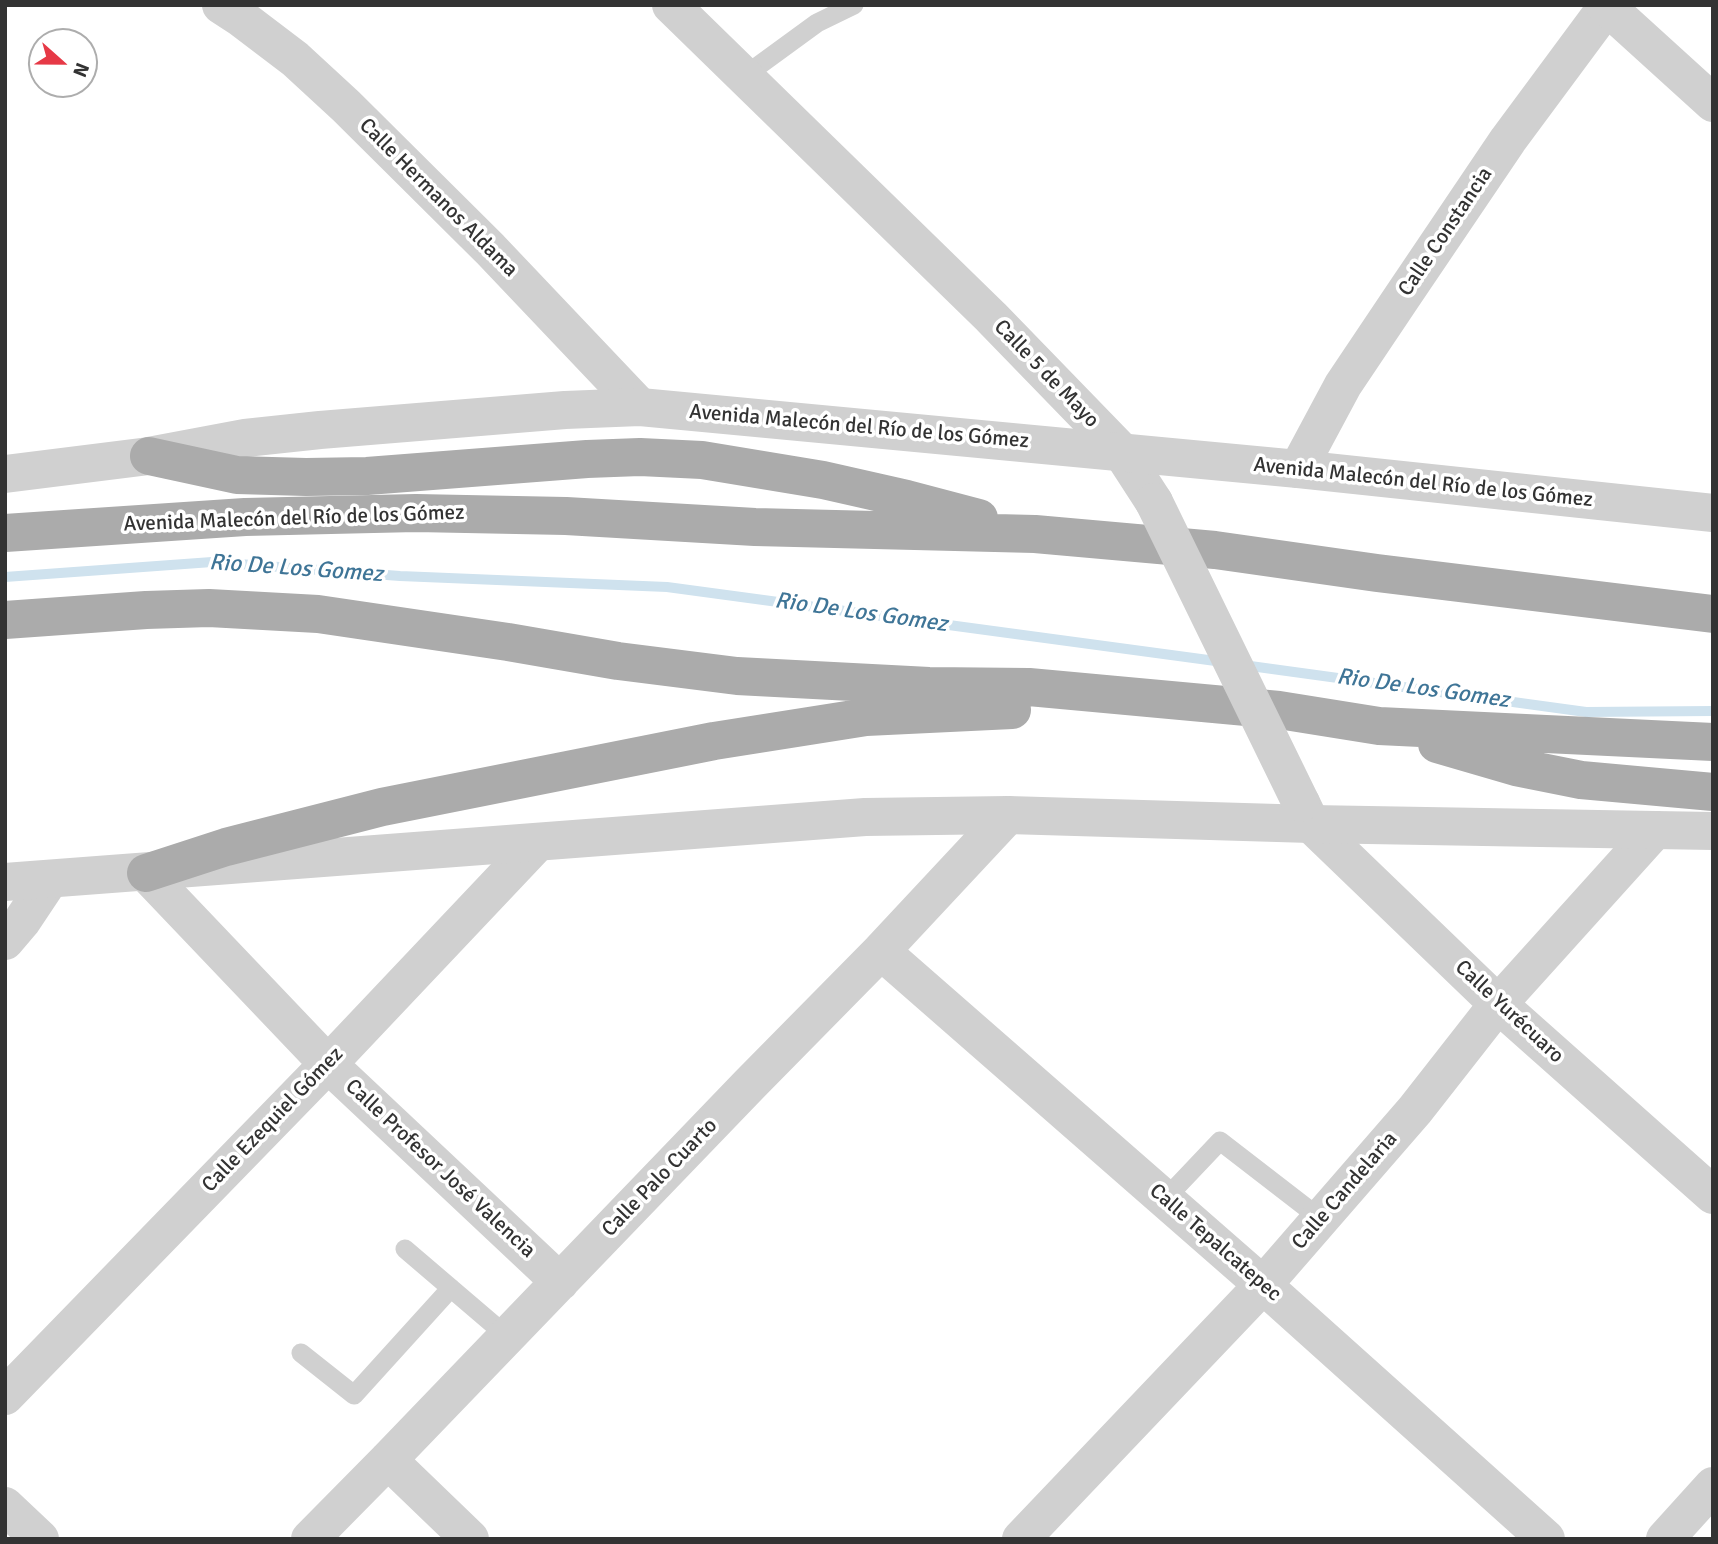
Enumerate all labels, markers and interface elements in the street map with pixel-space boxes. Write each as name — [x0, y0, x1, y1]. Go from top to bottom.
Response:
north arrow — [28, 28, 98, 98]
text: N — [67, 59, 94, 80]
street label: Calle Hermanos Aldama — [353, 113, 523, 283]
street label: Calle Constancia — [1394, 163, 1498, 301]
street label: Calle 5 de Mayo — [988, 315, 1104, 433]
street label: Avenida Malecón del Río de los Gómez — [688, 400, 1030, 454]
street label: Avenida Malecón del Río de los Gómez — [1252, 453, 1594, 513]
street label: Avenida Malecón del Río de los Gómez — [123, 500, 465, 538]
water label: Rio De Los Gomez — [208, 549, 384, 589]
water label: Rio De Los Gomez — [773, 587, 949, 639]
water label: Rio De Los Gomez — [1335, 663, 1511, 715]
street label: Calle Yurécuaro — [1449, 955, 1569, 1069]
street label: Calle Ezequiel Gómez — [197, 1042, 349, 1198]
street label: Calle Profesor José Valencia — [340, 1074, 540, 1264]
street label: Calle Palo Cuarto — [597, 1114, 723, 1242]
street label: Calle Candelaria — [1287, 1127, 1403, 1255]
street label: Calle Tepalcatepec — [1144, 1179, 1286, 1307]

